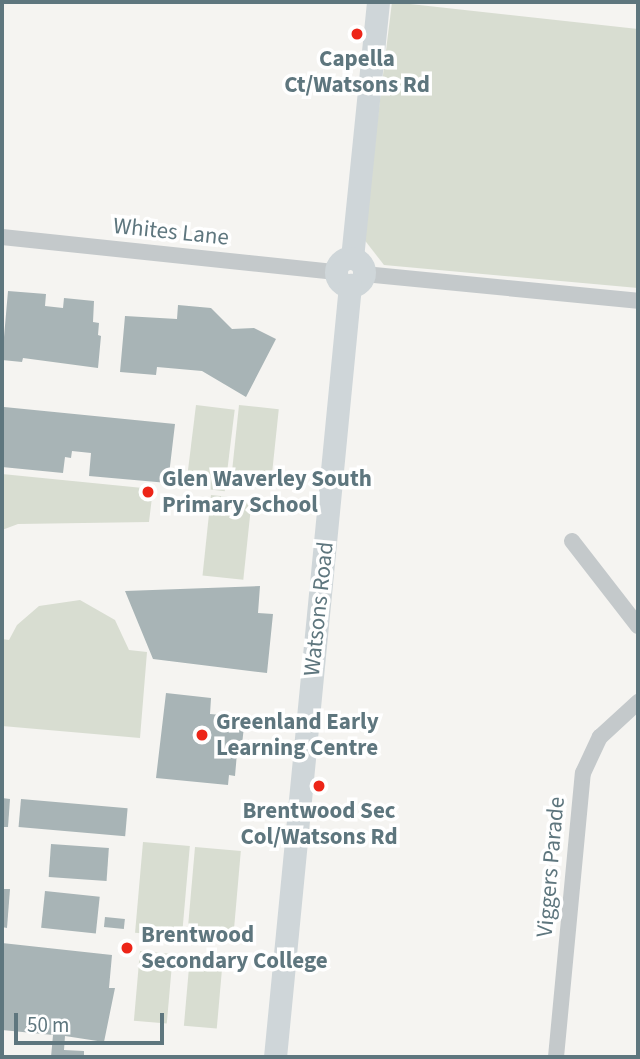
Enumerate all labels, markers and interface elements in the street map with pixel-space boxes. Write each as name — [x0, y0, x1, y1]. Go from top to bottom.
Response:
marker: Capella Ct/Watsons Rd — [349, 26, 365, 42]
place label: Capella Ct/Watsons Rd — [284, 45, 430, 99]
street label: Whites Lane — [112, 212, 230, 252]
place label: Glen Waverley South Primary School — [162, 465, 372, 519]
marker: Glen Waverley South Primary School — [140, 484, 156, 500]
street label: Watsons Road — [298, 541, 340, 677]
place label: Greenland Early Learning Centre — [216, 708, 379, 762]
marker: Greenland Early Learning Centre — [194, 727, 210, 743]
marker: Brentwood Sec Col/Watsons Rd — [311, 778, 327, 794]
street label: Viggers Parade — [531, 796, 571, 938]
place label: Brentwood Sec Col/Watsons Rd — [240, 797, 398, 851]
place label: Brentwood Secondary College — [141, 921, 328, 975]
marker: Brentwood Secondary College — [119, 940, 135, 956]
scale bar — [18, 1000, 168, 1044]
text: 50 m — [27, 1010, 69, 1040]

